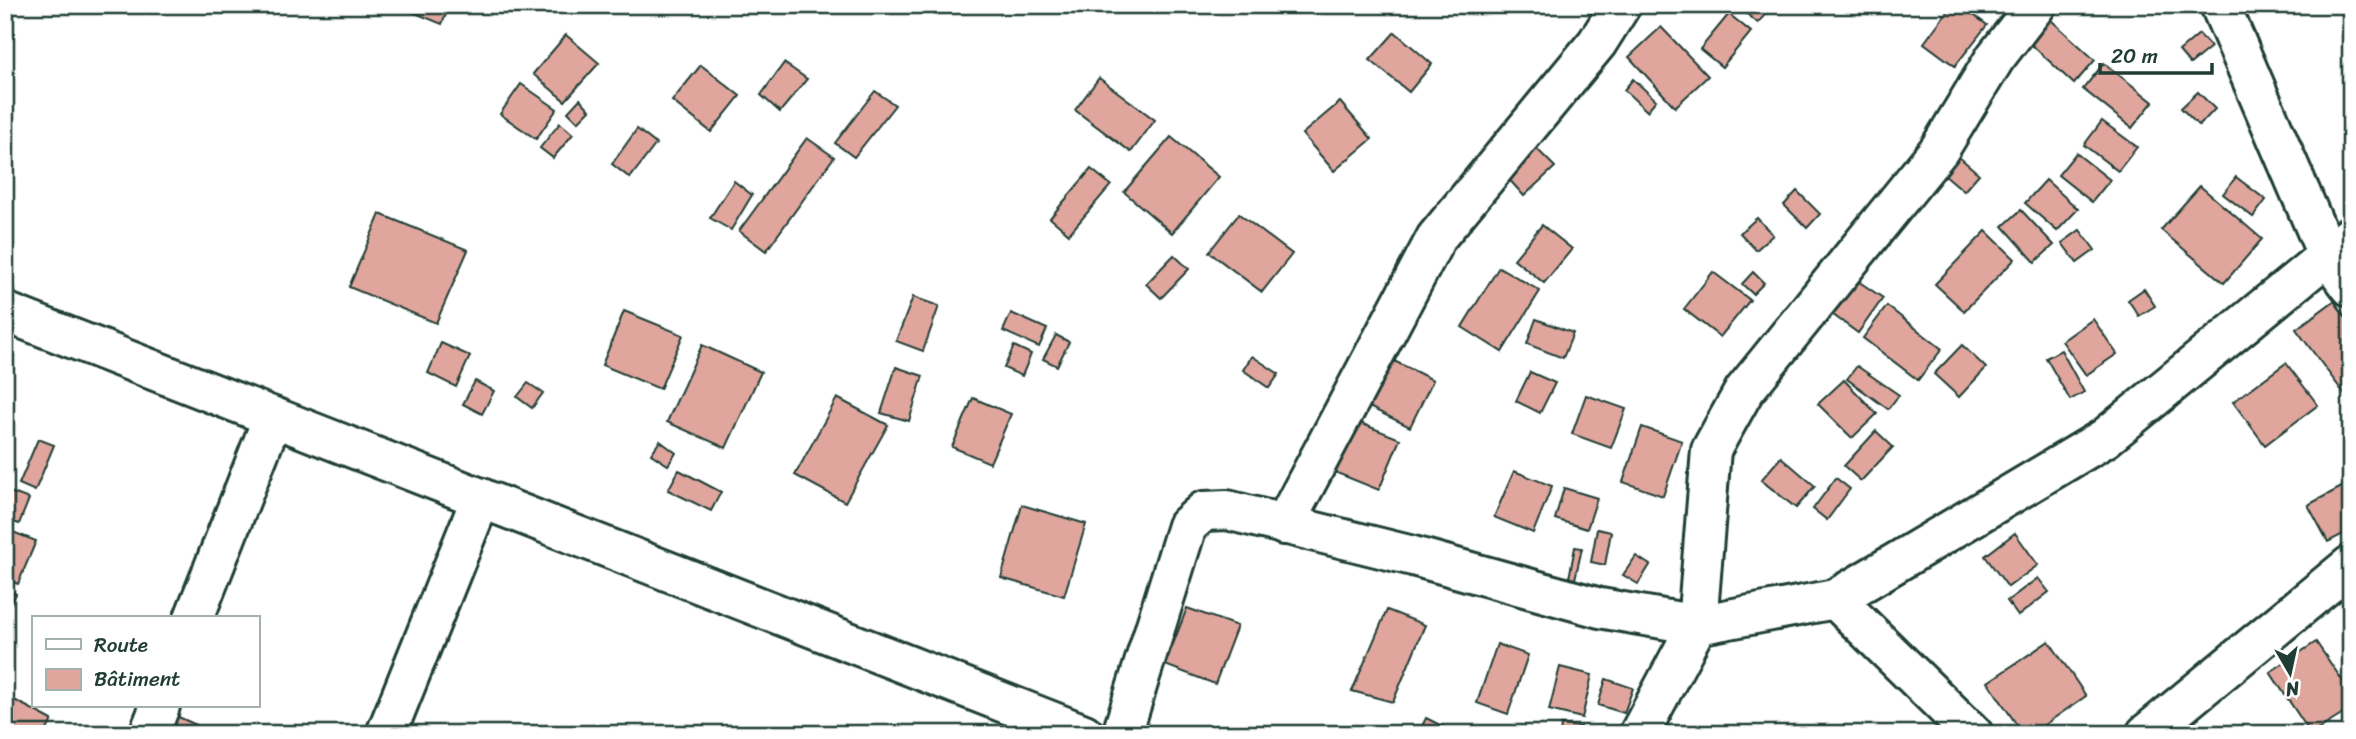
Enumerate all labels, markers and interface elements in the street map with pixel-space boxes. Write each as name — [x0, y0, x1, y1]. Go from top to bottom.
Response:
scale bar — [2100, 32, 2212, 76]
text: 20 m — [2111, 37, 2158, 75]
legend — [32, 616, 259, 708]
text: Route — [94, 626, 148, 664]
north arrow — [2254, 638, 2324, 708]
text: Bâtiment — [94, 660, 180, 698]
text: N — [2283, 672, 2303, 707]

